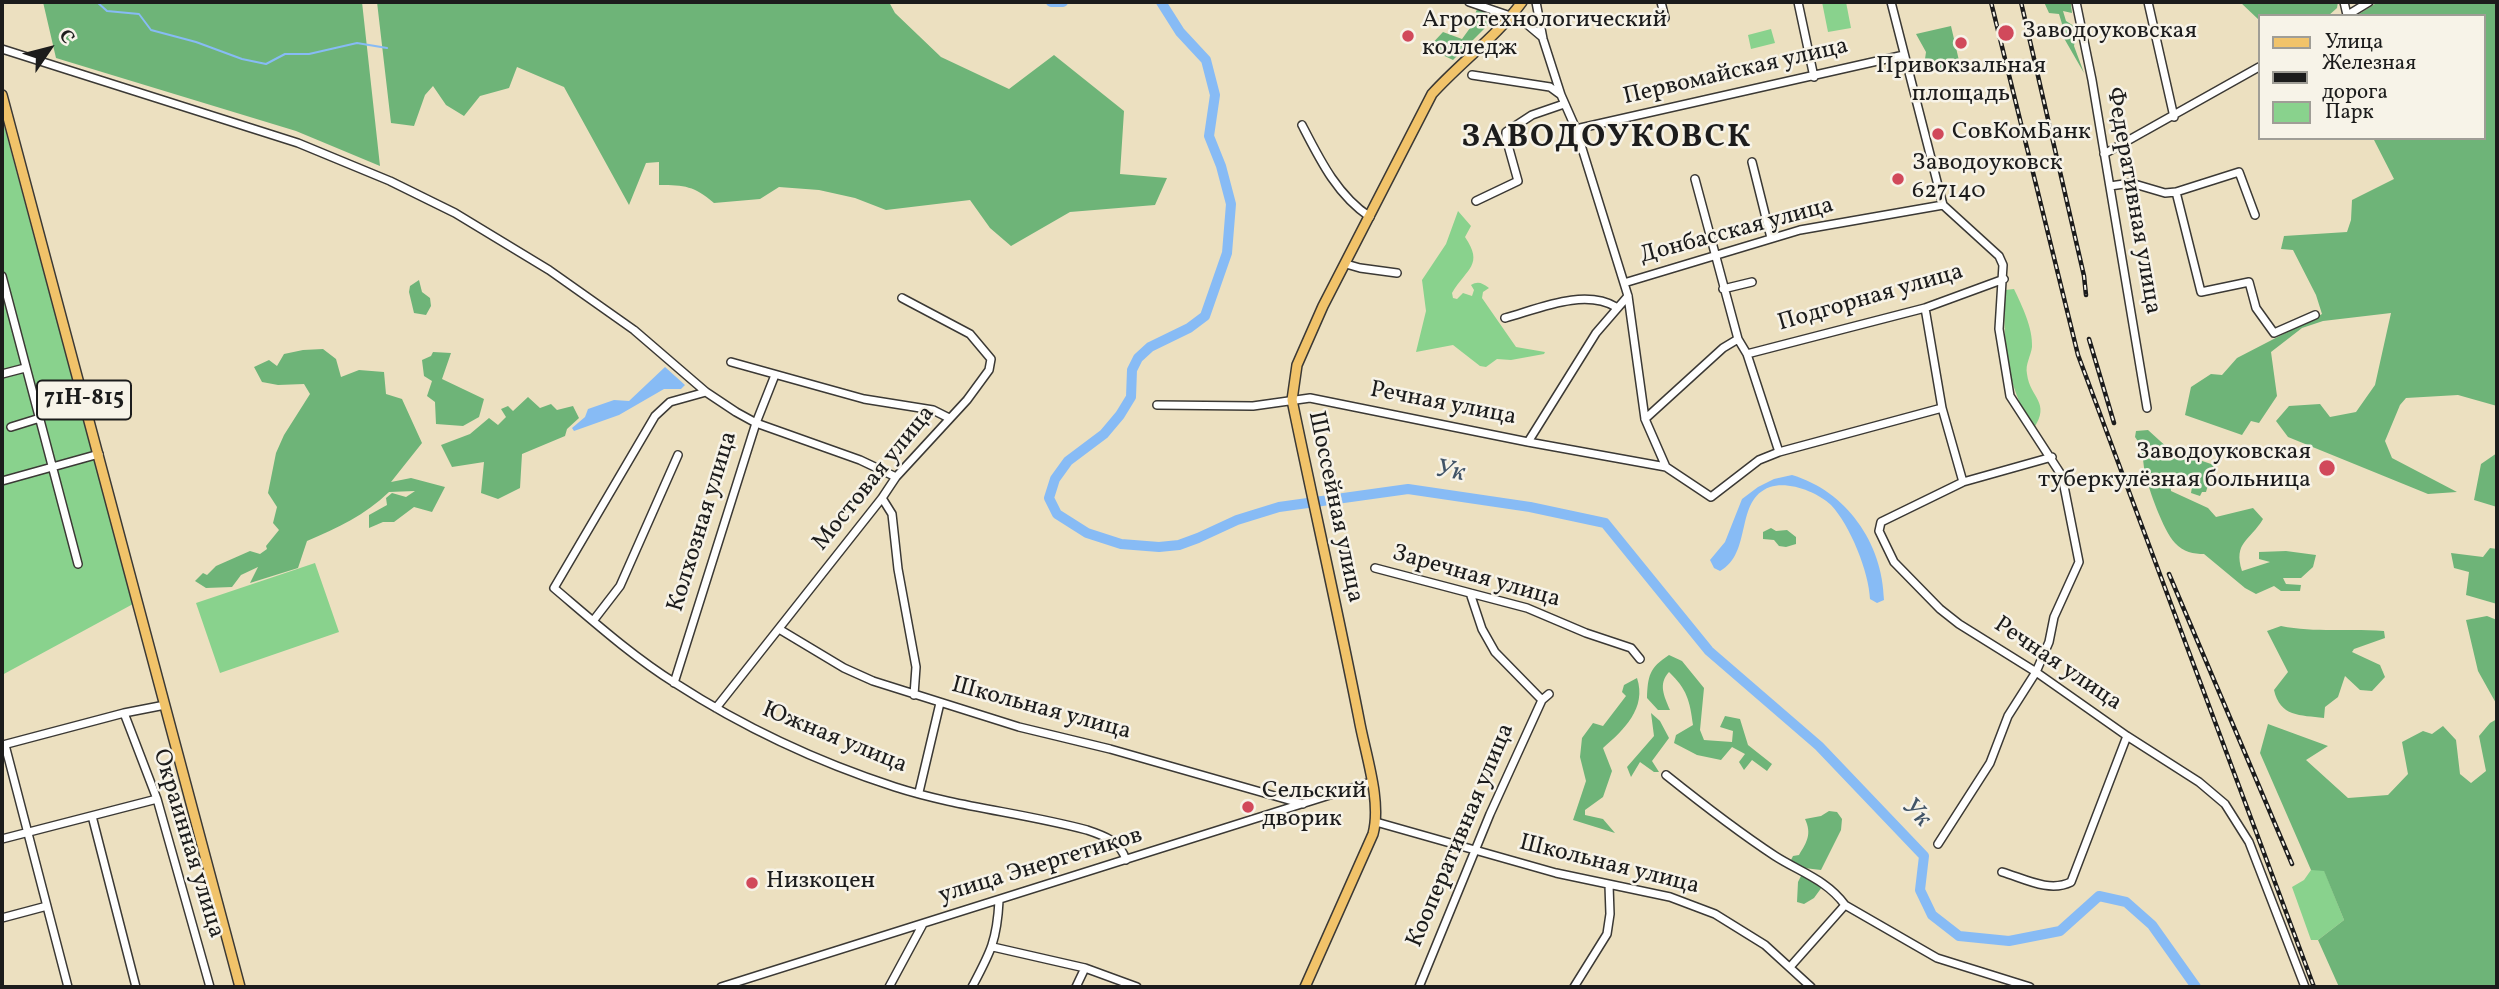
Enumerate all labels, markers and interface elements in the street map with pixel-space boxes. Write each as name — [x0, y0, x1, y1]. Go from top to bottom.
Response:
place label: Агротехнологический колледж — [1422, 8, 1667, 64]
north arrow — [14, 14, 84, 84]
legend — [2258, 14, 2485, 140]
place label: Заводоуковская — [2022, 19, 2197, 47]
marker: Заводоуковская — [1996, 23, 2016, 43]
text: С — [52, 24, 80, 49]
marker: Агротехнологический колледж — [1400, 28, 1416, 44]
text: Улица — [2325, 28, 2383, 57]
street label: Первомайская улица — [1621, 33, 1851, 113]
marker: Привокзальная площадь — [1953, 35, 1969, 51]
text: Железная дорога — [2322, 49, 2416, 107]
place label: Привокзальная площадь — [1876, 54, 2046, 110]
street label: Федеративная улица — [2098, 85, 2166, 317]
text: Парк — [2325, 98, 2374, 127]
place label: СовКомБанк — [1952, 120, 2091, 148]
district label: ЗАВОДОУКОВСК — [1463, 121, 1751, 159]
marker: СовКомБанк — [1930, 126, 1946, 142]
place label: Заводоуковск 627140 — [1912, 151, 2063, 207]
marker: Заводоуковск 627140 — [1890, 171, 1906, 187]
street label: Донбасская улица — [1637, 192, 1837, 272]
street label: Подгорная улица — [1775, 259, 1967, 339]
street label: Речная улица — [1367, 377, 1519, 433]
road number: 71Н-815 — [37, 380, 131, 420]
street label: Мостовая улица — [808, 401, 942, 557]
street label: Шоссейная улица — [1300, 409, 1368, 605]
street label: Колхозная улица — [663, 428, 745, 616]
place label: Заводоуковская туберкулёзная больница — [2038, 440, 2311, 496]
water label: Ук — [1433, 455, 1467, 491]
marker: Заводоуковская туберкулёзная больница — [2317, 458, 2337, 478]
street label: Заречная улица — [1389, 540, 1563, 616]
street label: Речная улица — [1987, 612, 2127, 718]
street label: Школьная улица — [948, 672, 1134, 748]
street label: Южная улица — [757, 697, 911, 781]
street label: Кооперативная улица — [1402, 720, 1522, 952]
street label: Окраинная улица — [145, 746, 229, 942]
place label: Сельский дворик — [1262, 779, 1367, 835]
water label: Ук — [1894, 793, 1936, 835]
marker: Сельский дворик — [1240, 799, 1256, 815]
street label: улица Энергетиков — [936, 822, 1146, 912]
street label: Школьная улица — [1516, 830, 1702, 902]
place label: Низкоцен — [766, 869, 875, 897]
marker: Низкоцен — [744, 875, 760, 891]

